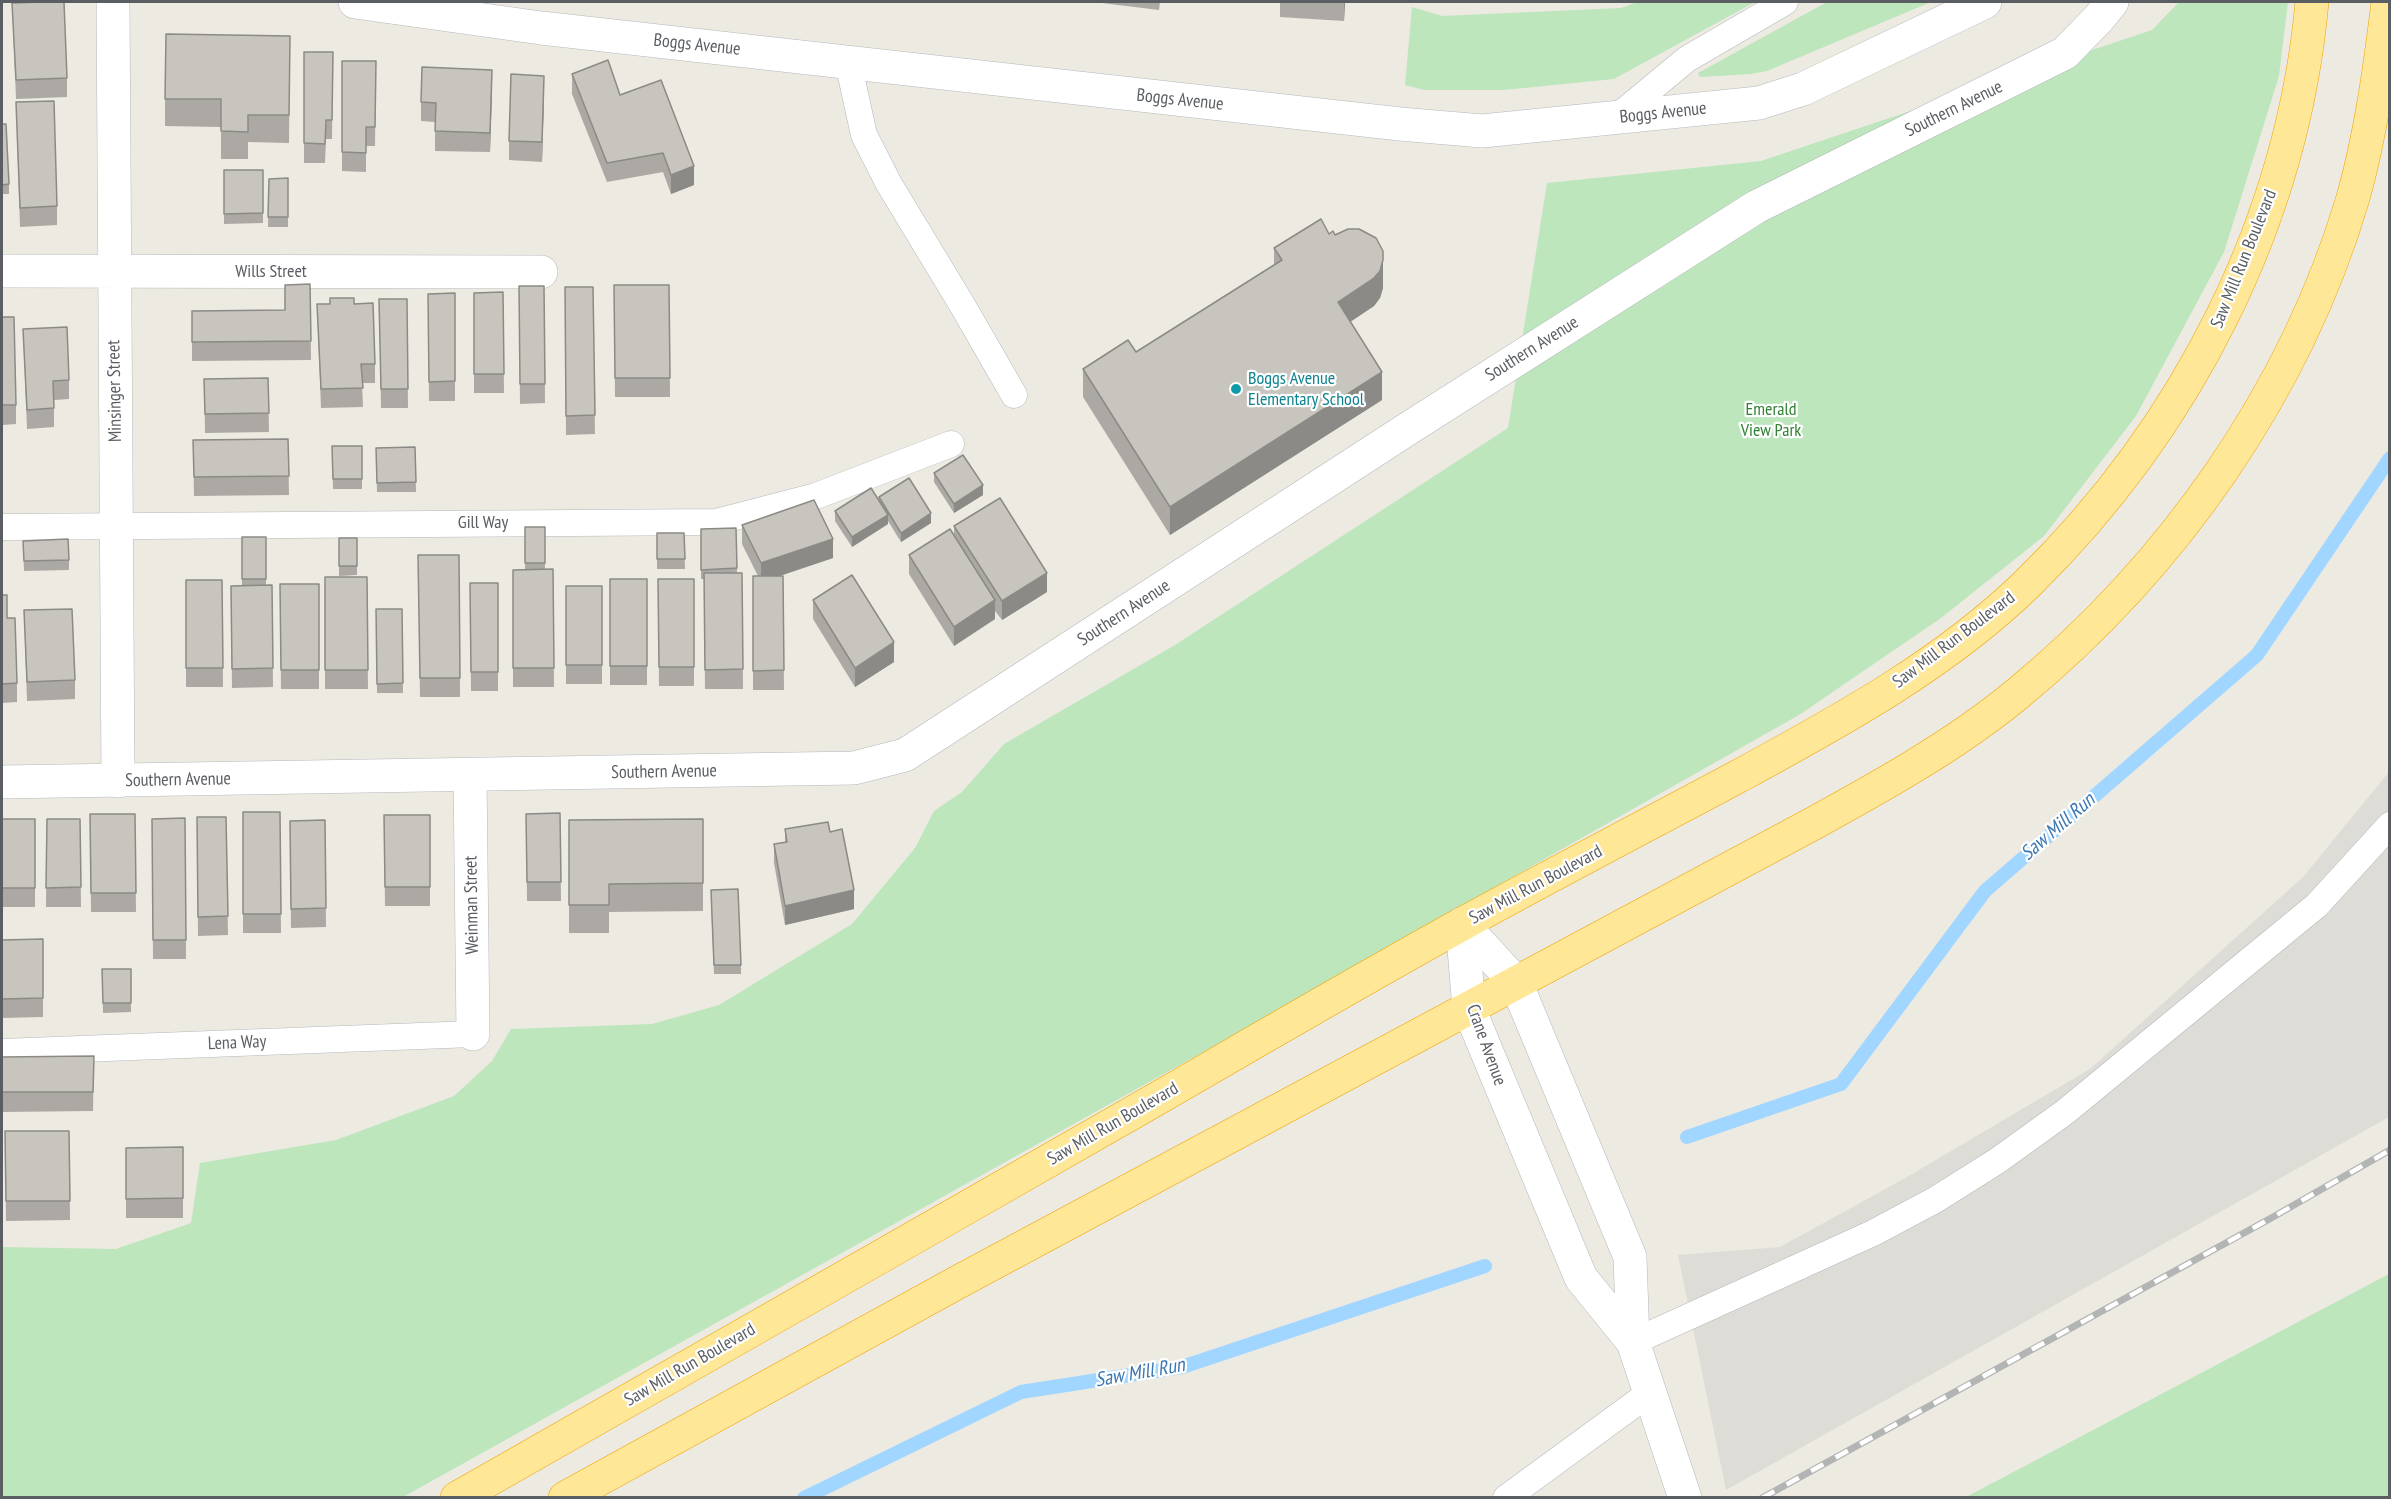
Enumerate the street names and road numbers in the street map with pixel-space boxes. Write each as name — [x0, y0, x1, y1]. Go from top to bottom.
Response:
street label: Boggs Avenue — [652, 30, 742, 60]
street label: Southern Avenue — [1902, 76, 2006, 142]
street label: Boggs Avenue — [1135, 85, 1225, 115]
street label: Boggs Avenue — [1618, 98, 1708, 128]
street label: Saw Mill Run Boulevard — [2206, 187, 2282, 331]
street label: Wills Street — [235, 261, 307, 283]
street label: Southern Avenue — [1481, 312, 1583, 386]
street label: Minsinger Street — [103, 340, 127, 442]
street label: Gill Way — [458, 512, 508, 534]
street label: Southern Avenue — [1074, 575, 1174, 651]
street label: Saw Mill Run Boulevard — [1889, 587, 2019, 693]
street label: Southern Avenue — [611, 760, 717, 784]
street label: Southern Avenue — [125, 768, 231, 792]
street label: Saw Mill Run Boulevard — [1466, 841, 1606, 929]
street label: Weinman Street — [460, 856, 484, 954]
street label: Crane Avenue — [1461, 1001, 1511, 1089]
street label: Lena Way — [207, 1031, 267, 1055]
street label: Saw Mill Run Boulevard — [1044, 1078, 1182, 1170]
street label: Saw Mill Run Boulevard — [621, 1319, 759, 1411]

